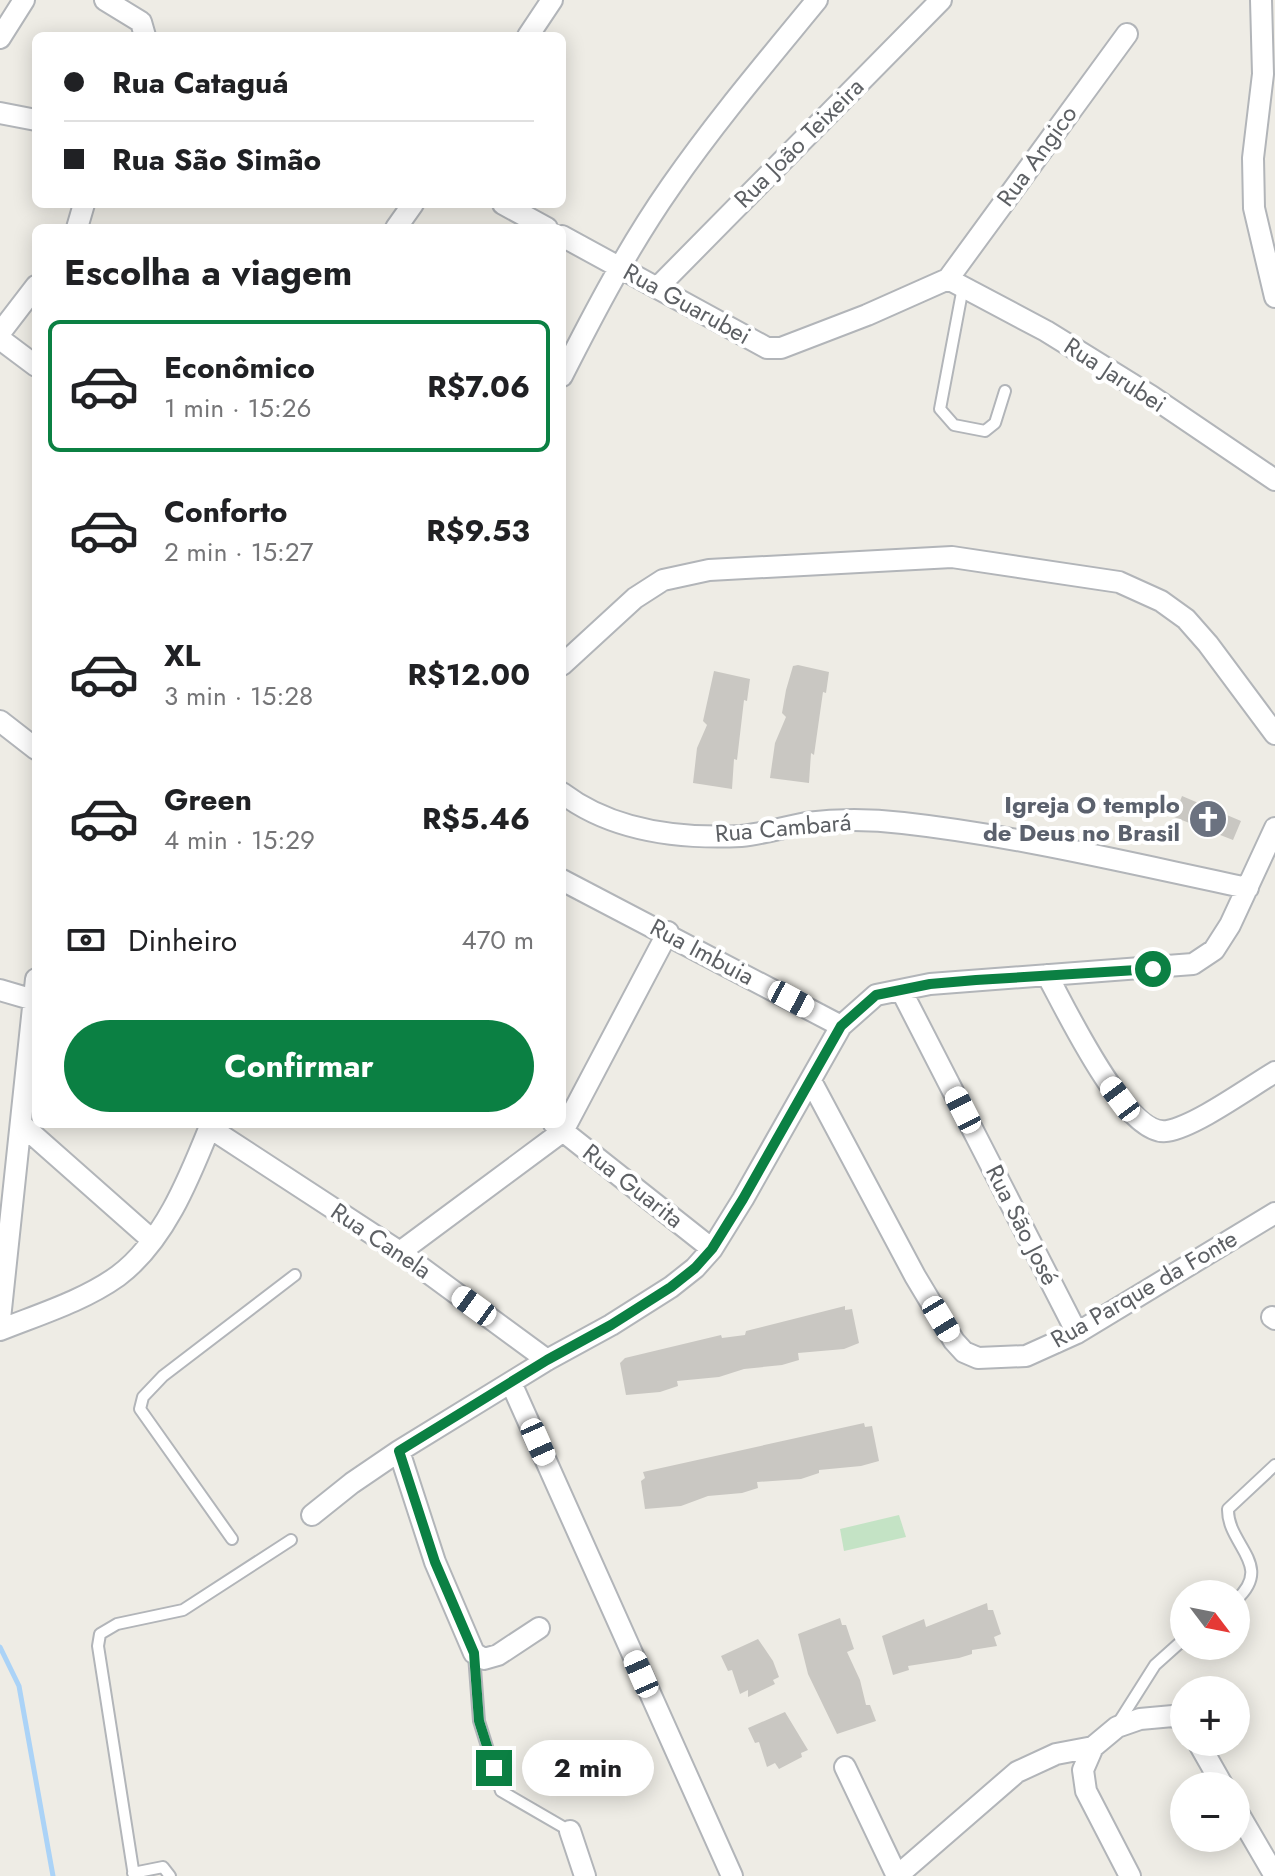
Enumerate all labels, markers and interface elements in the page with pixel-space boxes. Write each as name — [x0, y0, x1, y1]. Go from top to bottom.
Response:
text: Rua Cataguá — [112, 61, 289, 104]
street label: Rua João Teixeira — [726, 70, 872, 216]
street label: Rua Angico — [988, 98, 1085, 214]
text: Rua São Simão — [112, 138, 321, 181]
text: Escolha a viagem — [64, 246, 352, 298]
street label: Rua Guarubei — [617, 254, 757, 353]
street label: Rua Jarubei — [1057, 329, 1173, 421]
text: Econômico — [164, 346, 315, 389]
icon: car — [68, 350, 140, 422]
text: R$7.06 — [427, 365, 530, 408]
text: 1 min · 15:26 — [164, 389, 312, 427]
text: Conforto — [164, 490, 288, 533]
icon: car — [68, 494, 140, 566]
text: R$9.53 — [426, 509, 530, 552]
text: 2 min · 15:27 — [164, 533, 313, 571]
text: XL — [164, 634, 200, 677]
icon: car — [68, 638, 140, 710]
text: R$12.00 — [408, 653, 530, 696]
text: 3 min · 15:28 — [164, 677, 313, 715]
text: Green — [164, 778, 252, 821]
icon: car — [68, 782, 140, 854]
place label: Igreja O templo de Deus no Brasil — [983, 787, 1180, 850]
text: R$5.46 — [422, 797, 530, 840]
church icon: Igreja O templo de Deus no Brasil — [1187, 798, 1229, 840]
street label: Rua Cambará — [713, 804, 853, 851]
text: 4 min · 15:29 — [164, 821, 315, 859]
street label: Rua Imbuia — [644, 909, 761, 994]
icon: cash — [64, 918, 108, 962]
text: Dinheiro — [128, 919, 237, 962]
text: 470 m — [462, 921, 534, 959]
route start — [1135, 951, 1171, 987]
car — [764, 977, 818, 1021]
button: Confirmar — [64, 1020, 534, 1112]
car — [1096, 1073, 1144, 1125]
car — [941, 1083, 985, 1137]
street label: Rua Guarita — [576, 1135, 691, 1236]
street label: Rua São José — [977, 1159, 1068, 1291]
street label: Rua Canela — [324, 1194, 439, 1287]
street label: Rua Parque da Fonte — [1044, 1221, 1243, 1356]
car — [448, 1282, 500, 1330]
car — [918, 1292, 964, 1346]
car — [517, 1415, 559, 1469]
north arrow — [1170, 1580, 1250, 1660]
map controls — [1170, 1580, 1250, 1852]
car — [620, 1647, 662, 1701]
button: + — [1170, 1676, 1250, 1756]
callout: 2 min — [522, 1740, 654, 1796]
text: 2 min — [554, 1749, 622, 1787]
route end — [476, 1750, 512, 1786]
button: − — [1170, 1772, 1250, 1852]

